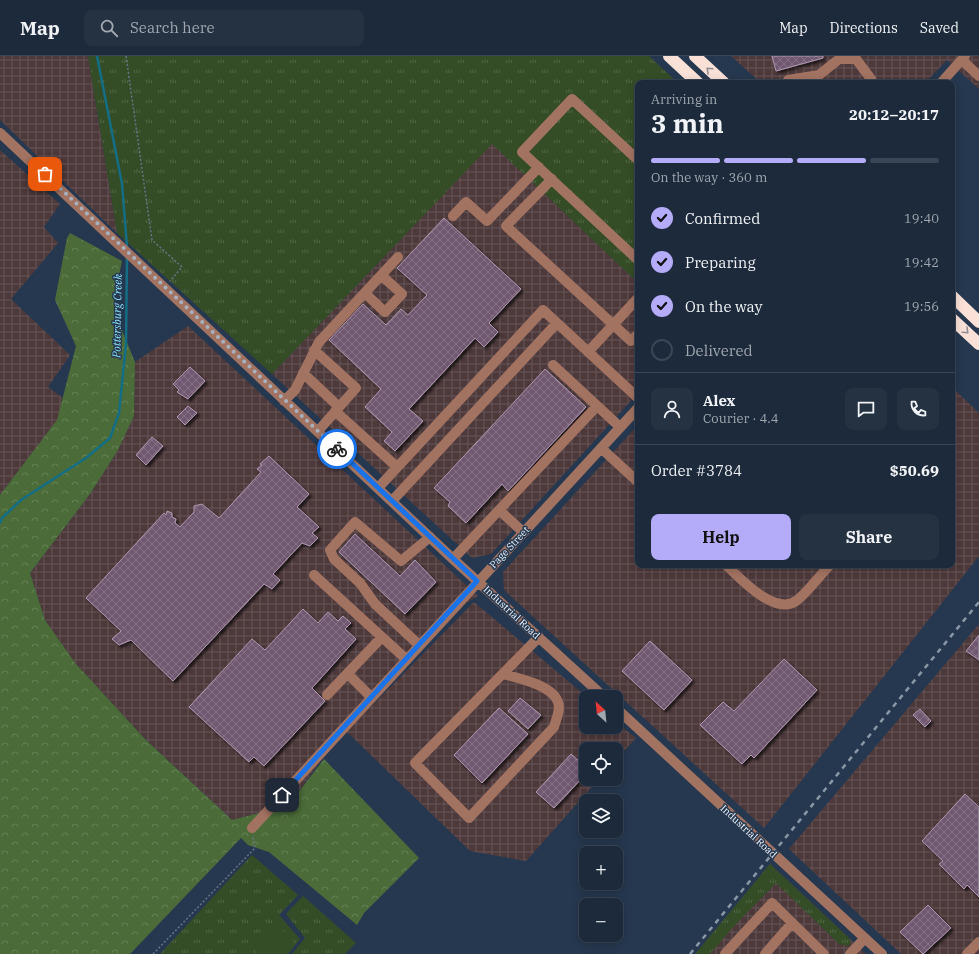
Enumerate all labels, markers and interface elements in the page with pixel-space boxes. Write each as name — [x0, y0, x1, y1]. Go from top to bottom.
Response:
search box — [84, 10, 364, 46]
text: Map — [20, 16, 60, 40]
icon: search — [98, 17, 120, 39]
text: Search here — [130, 18, 214, 37]
text: Map — [779, 19, 808, 37]
text: Directions — [830, 19, 898, 37]
text: Saved — [920, 19, 959, 37]
one-way arrow — [706, 67, 714, 74]
text: Arriving in — [651, 91, 717, 108]
text: 20:12–20:17 — [849, 105, 939, 124]
text: 3 min — [651, 106, 724, 140]
pin — [28, 157, 62, 191]
icon: bag — [34, 163, 56, 185]
text: On the way · 360 m — [651, 169, 767, 186]
icon: check — [651, 207, 673, 229]
text: Confirmed — [685, 209, 760, 228]
text: 19:40 — [904, 210, 939, 227]
icon: check — [651, 251, 673, 273]
text: Preparing — [685, 253, 756, 272]
text: 19:42 — [904, 254, 939, 271]
water label: Pottersburg Creek — [109, 274, 125, 359]
icon: check — [651, 295, 673, 317]
text: On the way — [685, 297, 763, 316]
text: 19:56 — [904, 298, 939, 315]
one-way arrow — [961, 327, 968, 334]
text: Delivered — [685, 341, 753, 360]
button: person — [651, 388, 693, 430]
button: chat — [845, 388, 887, 430]
button: phone — [897, 388, 939, 430]
text: Alex — [703, 391, 735, 410]
text: Courier · 4.4 — [703, 410, 779, 427]
courier — [317, 429, 357, 469]
icon: bike — [326, 438, 348, 460]
text: Order #3784 — [651, 461, 742, 480]
text: $50.69 — [890, 461, 939, 480]
button: Help — [651, 514, 791, 560]
button: Share — [799, 514, 939, 560]
street label: Page Street — [487, 523, 532, 571]
street label: Industrial Road — [481, 583, 543, 642]
north arrow — [579, 690, 623, 734]
map controls — [579, 690, 623, 942]
button: locate — [579, 742, 623, 786]
pin — [265, 778, 299, 812]
icon: home — [271, 784, 293, 806]
button: layers — [579, 794, 623, 838]
street label: Industrial Road — [718, 802, 780, 861]
button: + — [579, 846, 623, 890]
button: − — [579, 898, 623, 942]

